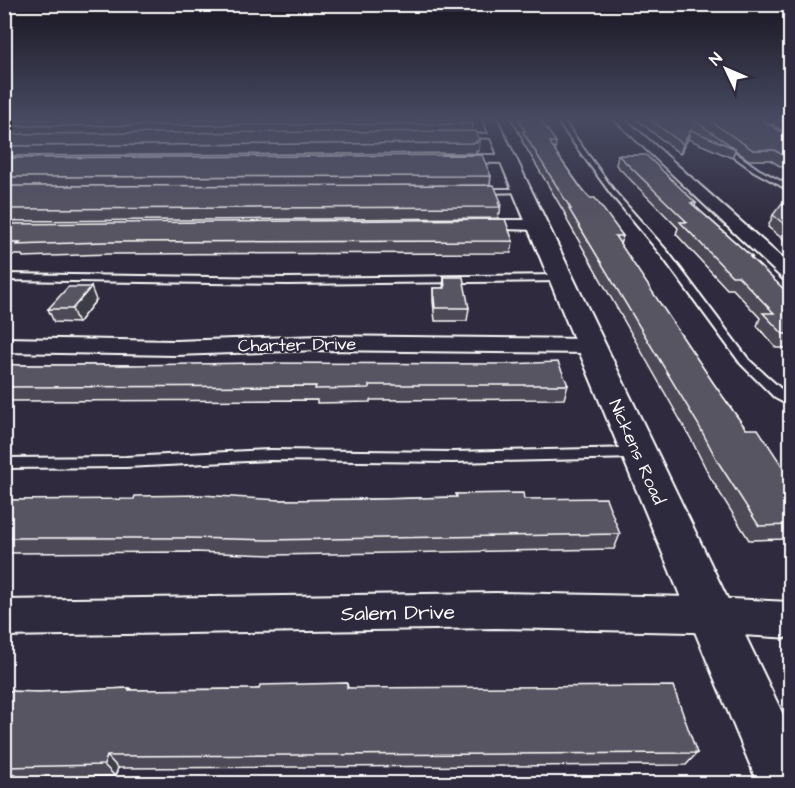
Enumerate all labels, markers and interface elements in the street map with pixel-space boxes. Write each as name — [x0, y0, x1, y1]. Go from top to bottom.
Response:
north arrow — [696, 39, 756, 99]
text: N — [705, 48, 727, 71]
street label: Charter Drive — [238, 331, 357, 359]
street label: Nickens Road — [603, 395, 671, 509]
street label: Salem Drive — [341, 598, 455, 628]

